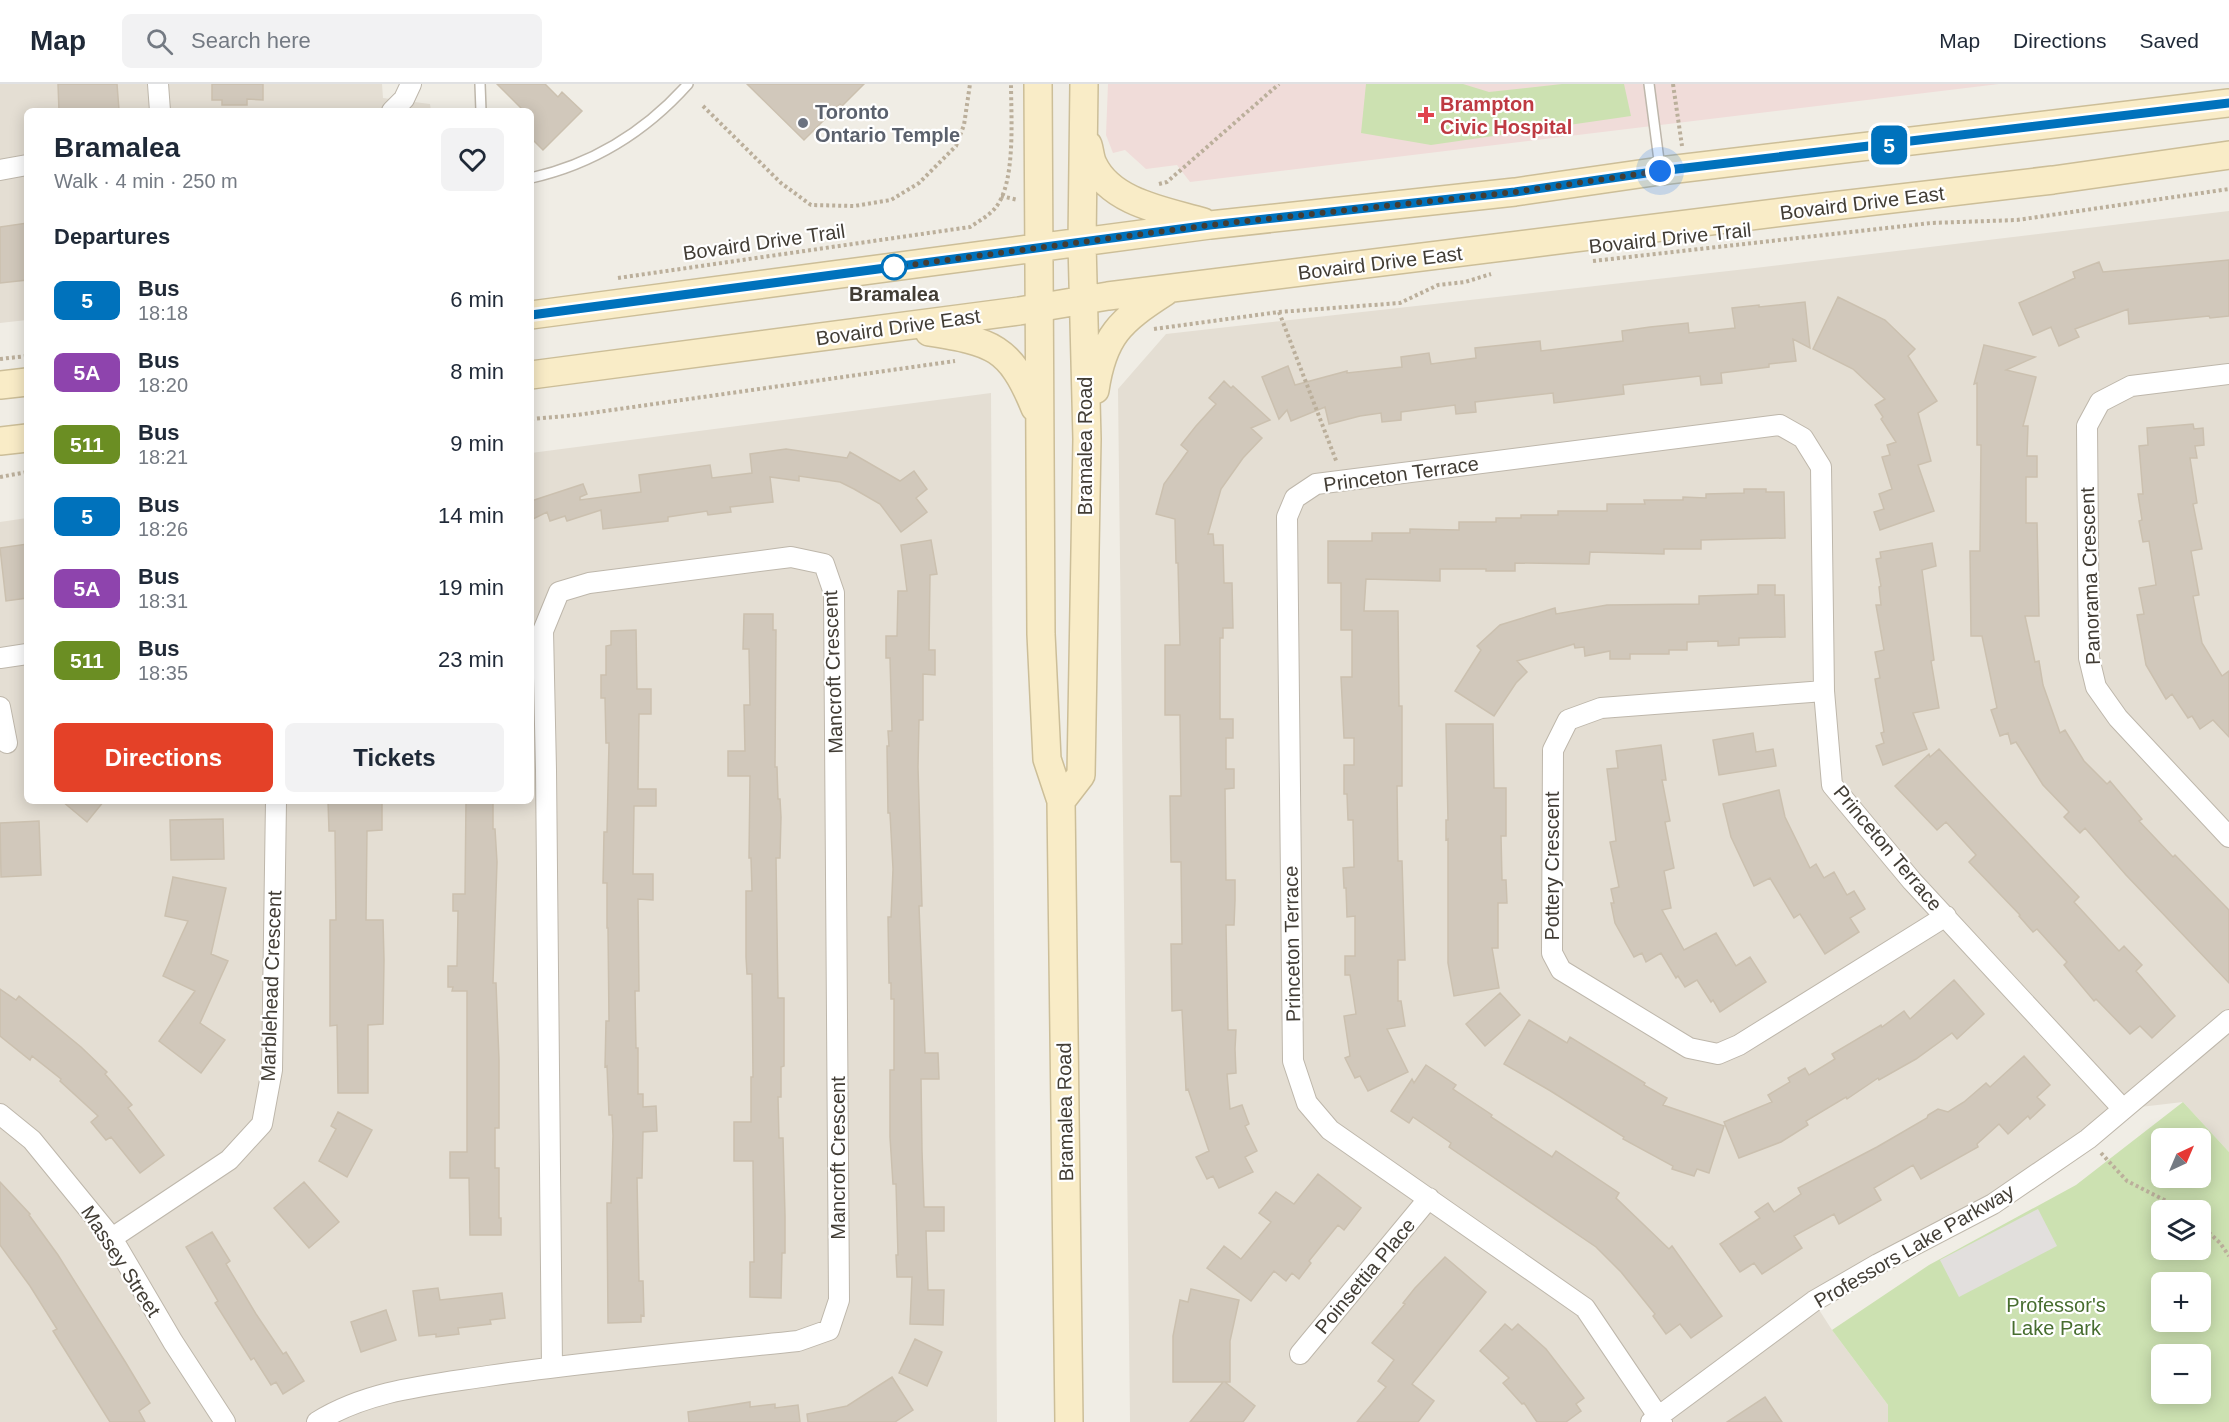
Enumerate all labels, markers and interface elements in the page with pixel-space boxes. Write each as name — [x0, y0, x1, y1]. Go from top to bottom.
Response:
search box — [122, 14, 542, 68]
text: Map — [30, 25, 86, 56]
icon: search — [143, 25, 176, 58]
text: Search here — [191, 28, 311, 53]
text: Map — [1939, 29, 1980, 52]
text: Directions — [2013, 29, 2106, 52]
text: Saved — [2139, 29, 2199, 52]
place label: Brampton Civic Hospital — [1440, 93, 1572, 138]
place label: Toronto Ontario Temple — [815, 101, 960, 146]
marker: Brampton Civic Hospital — [1417, 106, 1435, 124]
marker: Toronto Ontario Temple — [796, 116, 810, 130]
line badge: 5 — [1870, 126, 1908, 164]
button: heart — [441, 128, 504, 191]
text: Bramalea — [54, 132, 180, 163]
text: 5 — [1883, 134, 1895, 157]
your location — [1645, 156, 1675, 186]
text: Walk · 4 min · 250 m — [54, 170, 238, 192]
street label: Bovaird Drive East — [1778, 182, 1946, 224]
street label: Bovaird Drive Trail — [1588, 219, 1752, 257]
street label: Bovaird Drive Trail — [682, 220, 846, 264]
text: Departures — [54, 224, 170, 249]
street label: Bovaird Drive East — [1296, 242, 1464, 284]
marker: Bramalea — [881, 254, 907, 280]
text: Bus — [138, 276, 180, 301]
place label: Bramalea — [849, 283, 940, 305]
text: 6 min — [450, 287, 504, 312]
text: 5 — [81, 289, 93, 312]
text: 18:18 — [138, 302, 188, 324]
street label: Bovaird Drive East — [814, 305, 982, 349]
text: Bus — [138, 348, 180, 373]
text: 8 min — [450, 359, 504, 384]
text: 5A — [74, 361, 100, 384]
text: 18:20 — [138, 374, 188, 396]
street label: Bramalea Road — [1074, 377, 1096, 515]
text: Bus — [138, 420, 180, 445]
text: 9 min — [450, 431, 504, 456]
text: 511 — [70, 433, 104, 456]
text: 18:21 — [138, 446, 188, 468]
street label: Princeton Terrace — [1322, 452, 1480, 496]
street label: Panorama Crescent — [2076, 486, 2104, 665]
text: Bus — [138, 492, 180, 517]
text: 14 min — [438, 503, 504, 528]
text: 5 — [81, 505, 93, 528]
text: 18:26 — [138, 518, 188, 540]
text: Bus — [138, 564, 180, 589]
text: 19 min — [438, 575, 504, 600]
text: 5A — [74, 577, 100, 600]
text: 18:31 — [138, 590, 188, 612]
street label: Mancroft Crescent — [819, 590, 847, 754]
text: Bus — [138, 636, 180, 661]
text: 23 min — [438, 647, 504, 672]
text: 511 — [70, 649, 104, 672]
text: 18:35 — [138, 662, 188, 684]
button: Directions — [54, 723, 273, 792]
button: Tickets — [285, 723, 504, 792]
street label: Princeton Terrace — [1829, 781, 1947, 915]
street label: Pottery Crescent — [1541, 791, 1563, 940]
street label: Princeton Terrace — [1280, 866, 1304, 1022]
street label: Marblehead Crescent — [257, 890, 285, 1082]
street label: Bramalea Road — [1053, 1042, 1077, 1182]
street label: Mancroft Crescent — [827, 1076, 849, 1240]
north arrow — [2151, 1128, 2211, 1188]
map controls — [2151, 1128, 2211, 1404]
street label: Professors Lake Parkway — [1810, 1180, 2018, 1312]
button: layers — [2151, 1200, 2211, 1260]
street label: Massey Street — [77, 1201, 165, 1321]
street label: Poinsettia Place — [1310, 1214, 1420, 1338]
button: + — [2151, 1272, 2211, 1332]
park label: Professor's Lake Park — [2006, 1294, 2106, 1339]
button: − — [2151, 1344, 2211, 1404]

